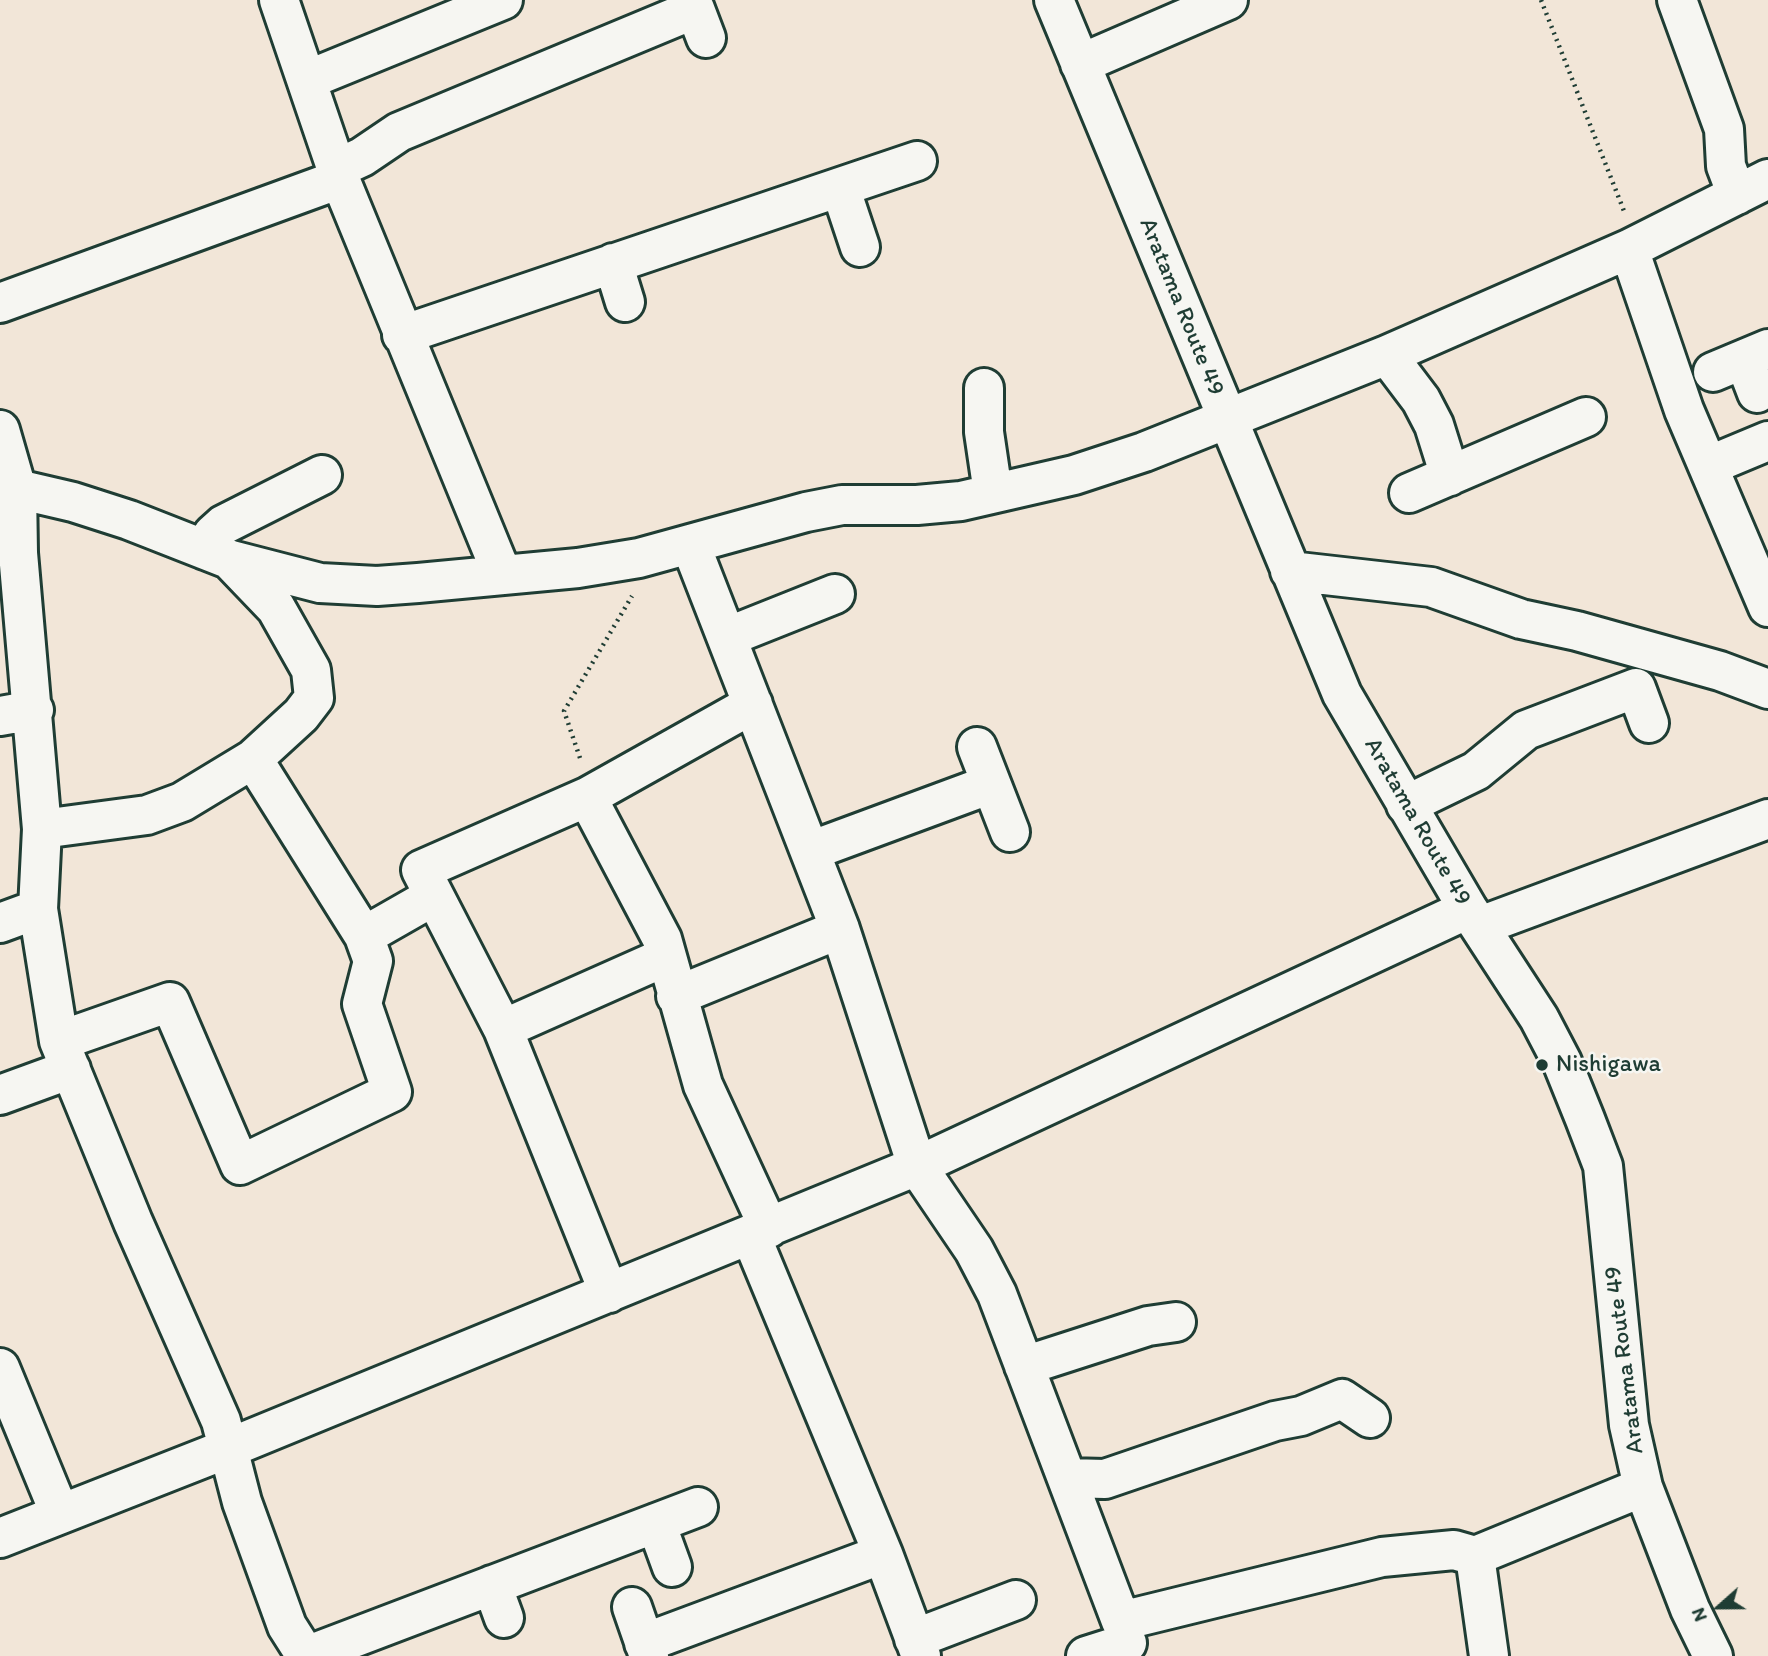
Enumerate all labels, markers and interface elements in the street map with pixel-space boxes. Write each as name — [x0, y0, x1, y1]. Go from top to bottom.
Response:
street label: Aratama Route 49 — [1132, 214, 1230, 400]
street label: Aratama Route 49 — [1357, 733, 1477, 911]
place label: Nishigawa — [1556, 1051, 1661, 1079]
marker: Nishigawa — [1534, 1057, 1550, 1073]
street label: Aratama Route 49 — [1599, 1264, 1651, 1456]
north arrow — [1684, 1572, 1754, 1642]
text: N — [1686, 1605, 1712, 1625]

